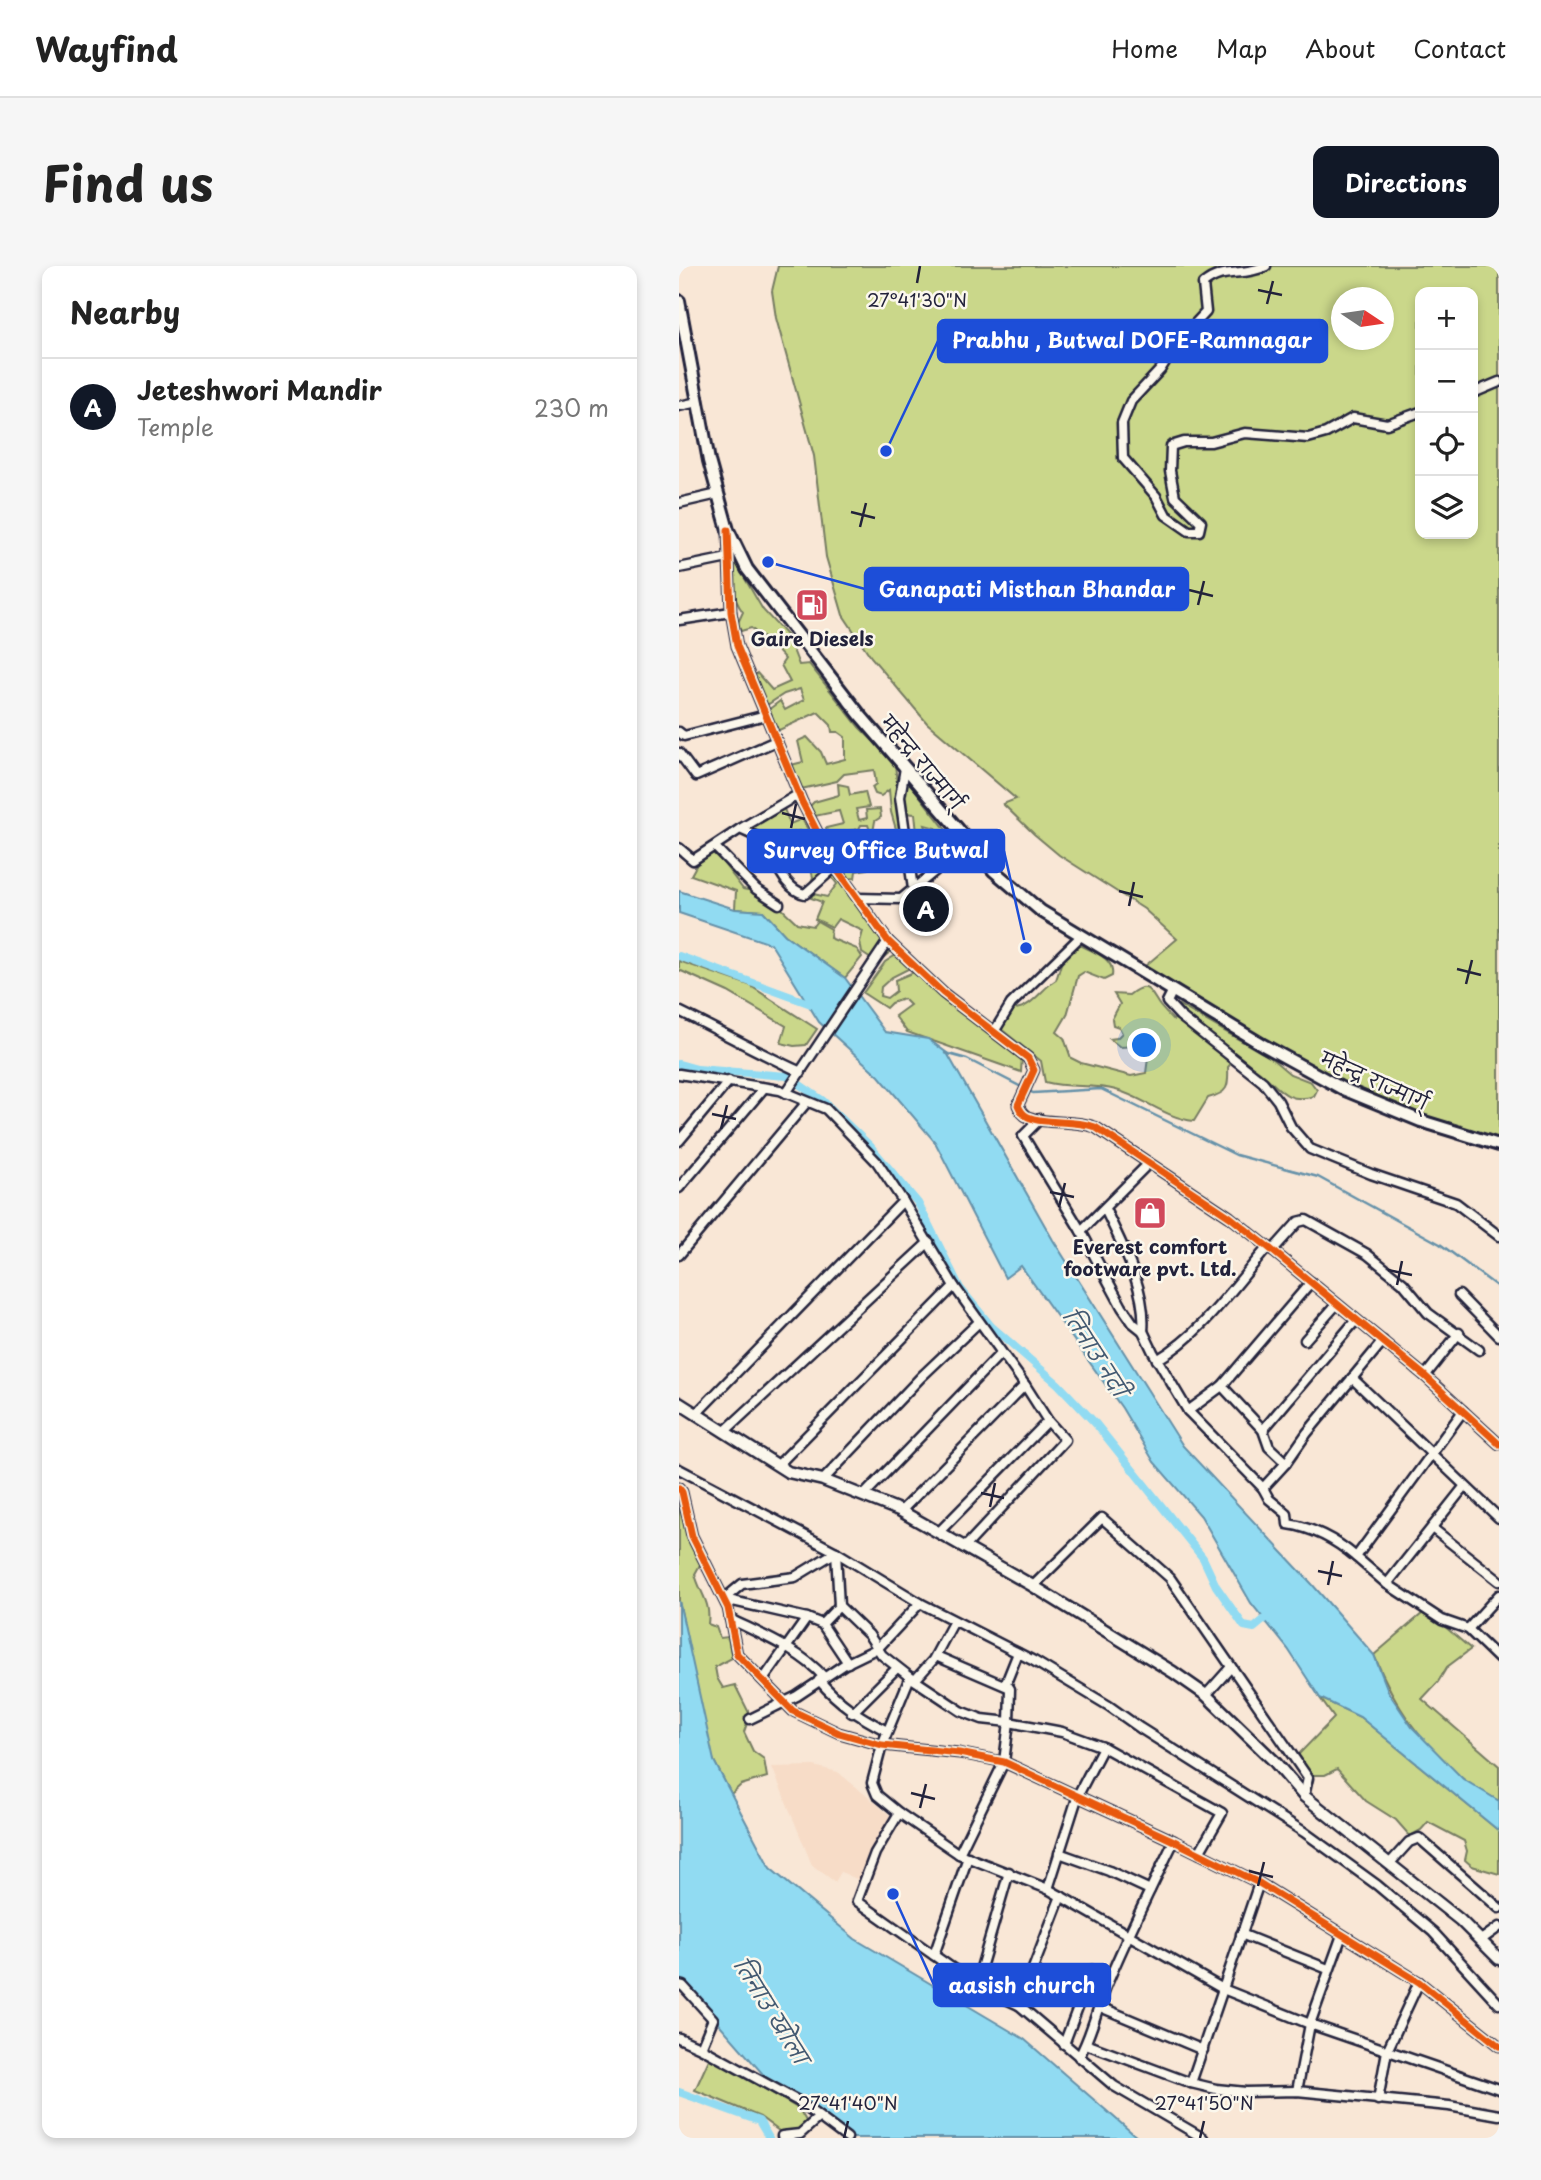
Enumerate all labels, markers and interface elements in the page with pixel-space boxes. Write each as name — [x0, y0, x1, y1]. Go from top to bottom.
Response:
text: Wayfind — [35, 23, 178, 73]
text: Home — [1111, 30, 1178, 66]
text: Map — [1216, 30, 1267, 66]
text: About — [1305, 30, 1375, 66]
text: Contact — [1413, 30, 1506, 66]
text: Find us — [42, 145, 213, 219]
button: Directions — [1313, 146, 1499, 218]
text: 27°41'30"N — [867, 286, 967, 313]
north arrow — [1331, 287, 1394, 350]
map controls — [1415, 287, 1478, 539]
button: + — [1415, 287, 1478, 350]
text: Nearby — [70, 289, 180, 334]
callout: Prabhu , Butwal DOFE-Ramnagar — [938, 320, 1327, 362]
text: Prabhu , Butwal DOFE-Ramnagar — [952, 323, 1312, 355]
button: − — [1415, 350, 1478, 413]
text: Jeteshwori Mandir — [137, 370, 382, 409]
text: A — [84, 390, 102, 425]
text: 230 m — [534, 390, 609, 425]
text: Temple — [137, 409, 214, 444]
button: locate — [1415, 413, 1478, 476]
button: layers — [1415, 476, 1478, 539]
callout: Ganapati Misthan Bhandar — [865, 568, 1188, 610]
text: Ganapati Misthan Bhandar — [879, 572, 1175, 604]
fuel station icon: Gaire Diesels — [793, 586, 831, 624]
place label: Gaire Diesels — [751, 624, 873, 652]
street label: महेन्द्र राज्मार्ग् — [872, 707, 973, 819]
callout: Survey Office Butwal — [748, 830, 1004, 872]
text: Survey Office Butwal — [763, 833, 989, 865]
pin: A — [903, 883, 949, 935]
your location — [1127, 1028, 1161, 1062]
street label: महेन्द्र राज्मार्ग् — [1314, 1042, 1436, 1120]
shop icon: Everest comfort footware pvt. Ltd. — [1131, 1194, 1169, 1232]
place label: Everest comfort footware pvt. Ltd. — [1063, 1232, 1237, 1282]
water label: तिनाउ नदी — [1056, 1302, 1140, 1407]
water label: तिनाउ खोला — [727, 1951, 820, 2074]
callout: aasish church — [934, 1964, 1110, 2006]
text: aasish church — [948, 1968, 1096, 2000]
text: 27°41'40"N — [798, 2089, 898, 2116]
text: 27°41'50"N — [1154, 2089, 1254, 2116]

